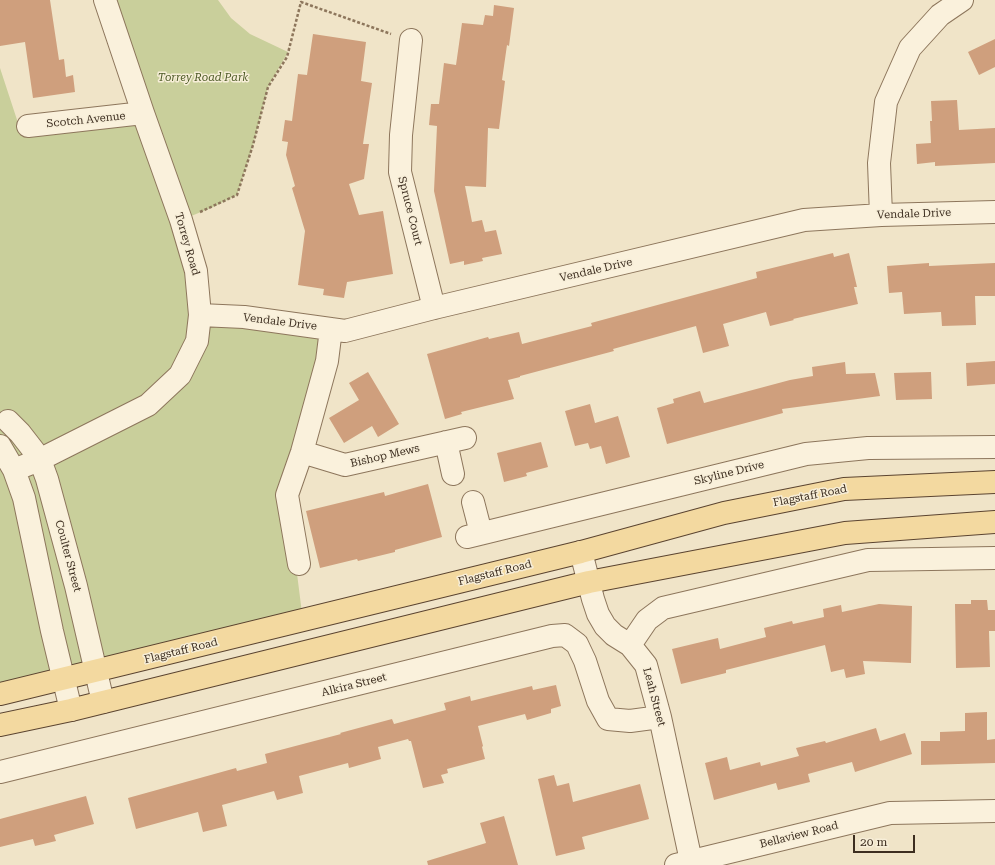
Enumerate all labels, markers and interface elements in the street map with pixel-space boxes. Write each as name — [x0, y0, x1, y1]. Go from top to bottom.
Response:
park label: Torrey Road Park — [158, 71, 248, 85]
street label: Scotch Avenue — [46, 109, 126, 131]
street label: Spruce Court — [395, 175, 425, 247]
street label: Vendale Drive — [877, 206, 951, 222]
street label: Torrey Road — [172, 211, 202, 277]
street label: Vendale Drive — [558, 255, 634, 285]
street label: Vendale Drive — [242, 311, 318, 333]
street label: Bishop Mews — [349, 442, 421, 470]
street label: Skyline Drive — [693, 458, 765, 488]
street label: Flagstaff Road — [772, 482, 848, 510]
street label: Coulter Street — [52, 519, 84, 593]
street label: Flagstaff Road — [457, 558, 533, 588]
street label: Flagstaff Road — [143, 636, 219, 666]
street label: Leah Street — [640, 666, 668, 728]
street label: Alkira Street — [320, 671, 388, 699]
street label: Bellaview Road — [758, 819, 840, 851]
scale bar — [855, 827, 917, 853]
text: 20 m — [860, 835, 887, 849]

